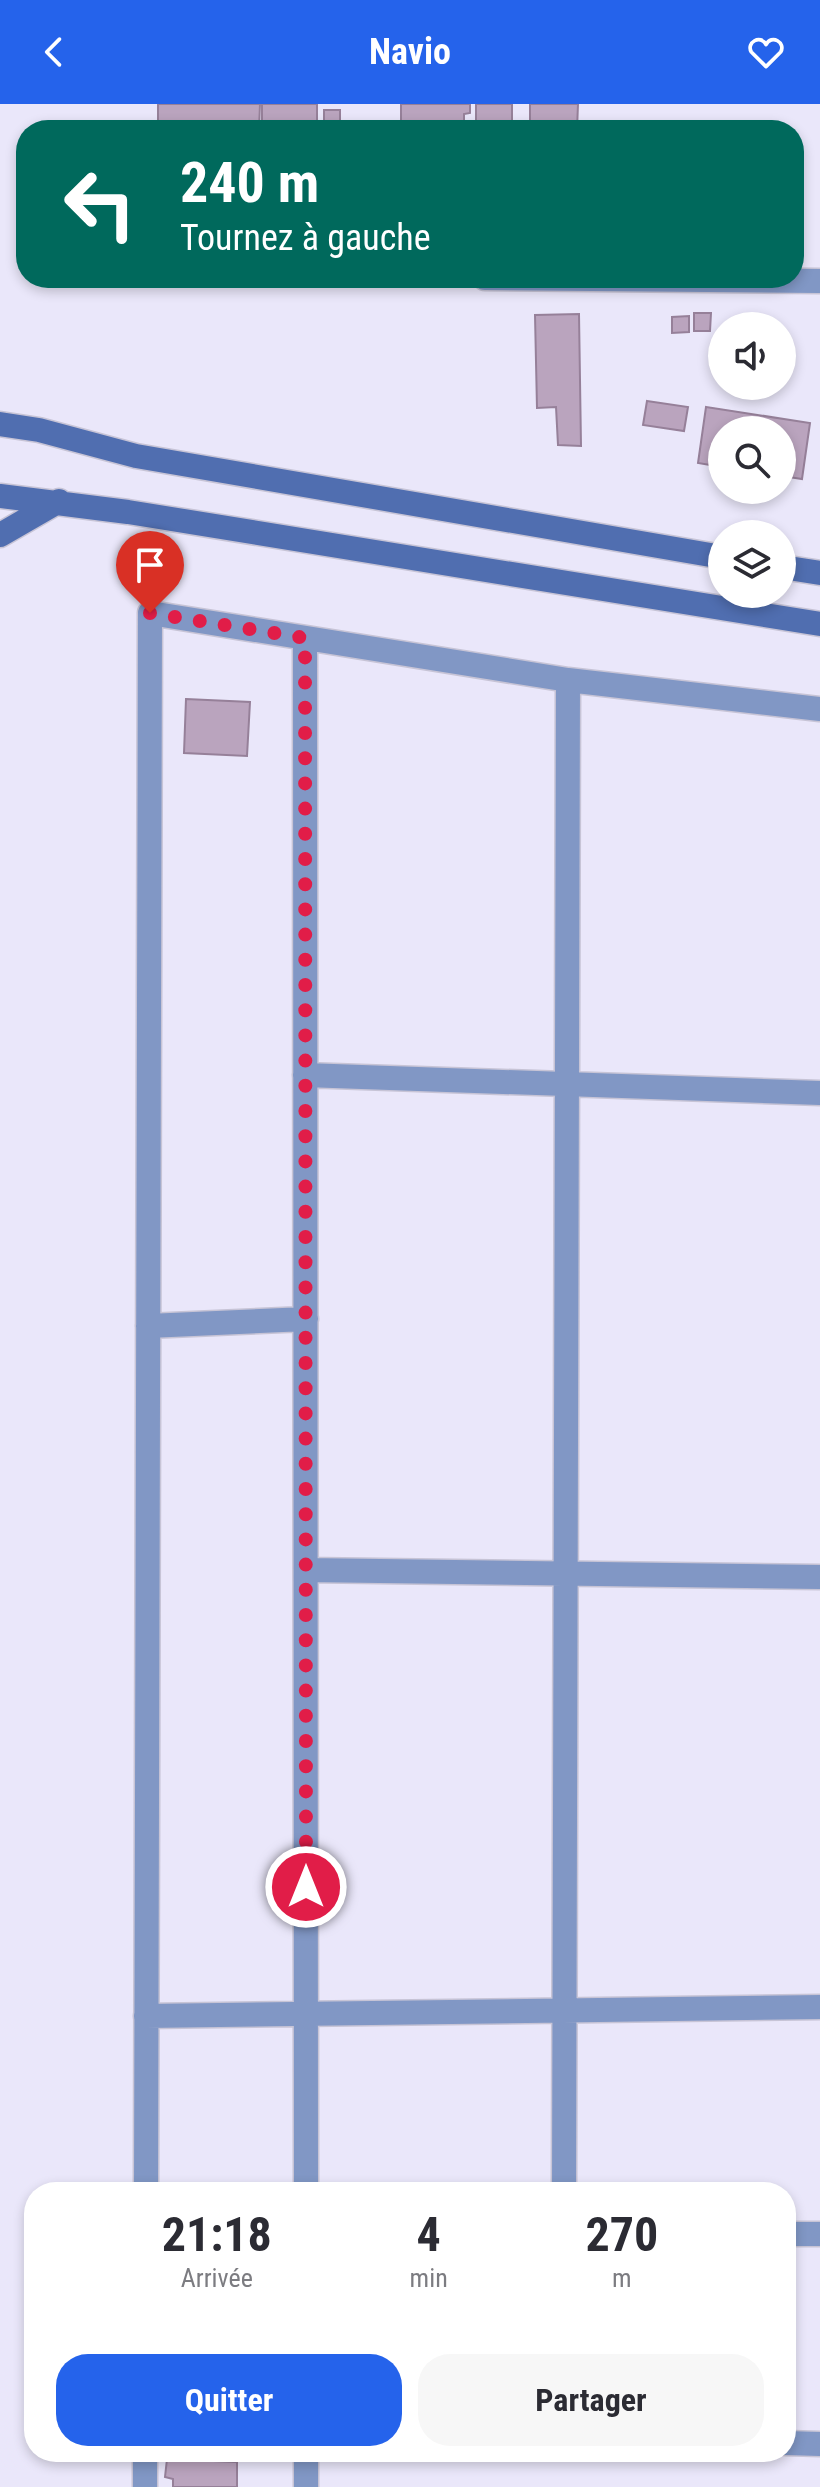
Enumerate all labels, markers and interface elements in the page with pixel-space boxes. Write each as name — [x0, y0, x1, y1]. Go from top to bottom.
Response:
icon: back — [32, 30, 76, 74]
icon: heart — [744, 30, 788, 74]
text: Navio — [369, 31, 451, 73]
text: 240 m — [180, 150, 319, 216]
icon: left — [48, 152, 152, 256]
text: Tournez à gauche — [180, 217, 431, 259]
map controls — [708, 312, 796, 608]
button: sound — [708, 312, 796, 400]
button: search — [708, 416, 796, 504]
button: layers — [708, 520, 796, 608]
pin — [116, 531, 184, 613]
icon: arrive — [128, 543, 172, 587]
position arrow — [264, 1845, 348, 1929]
text: 21:18 — [162, 2206, 272, 2263]
text: 4 — [417, 2206, 441, 2263]
text: 270 — [585, 2206, 658, 2263]
text: Arrivée — [181, 2263, 253, 2293]
text: min — [410, 2263, 448, 2293]
text: m — [612, 2263, 632, 2293]
button: Quitter — [56, 2354, 402, 2446]
button: Partager — [418, 2354, 764, 2446]

